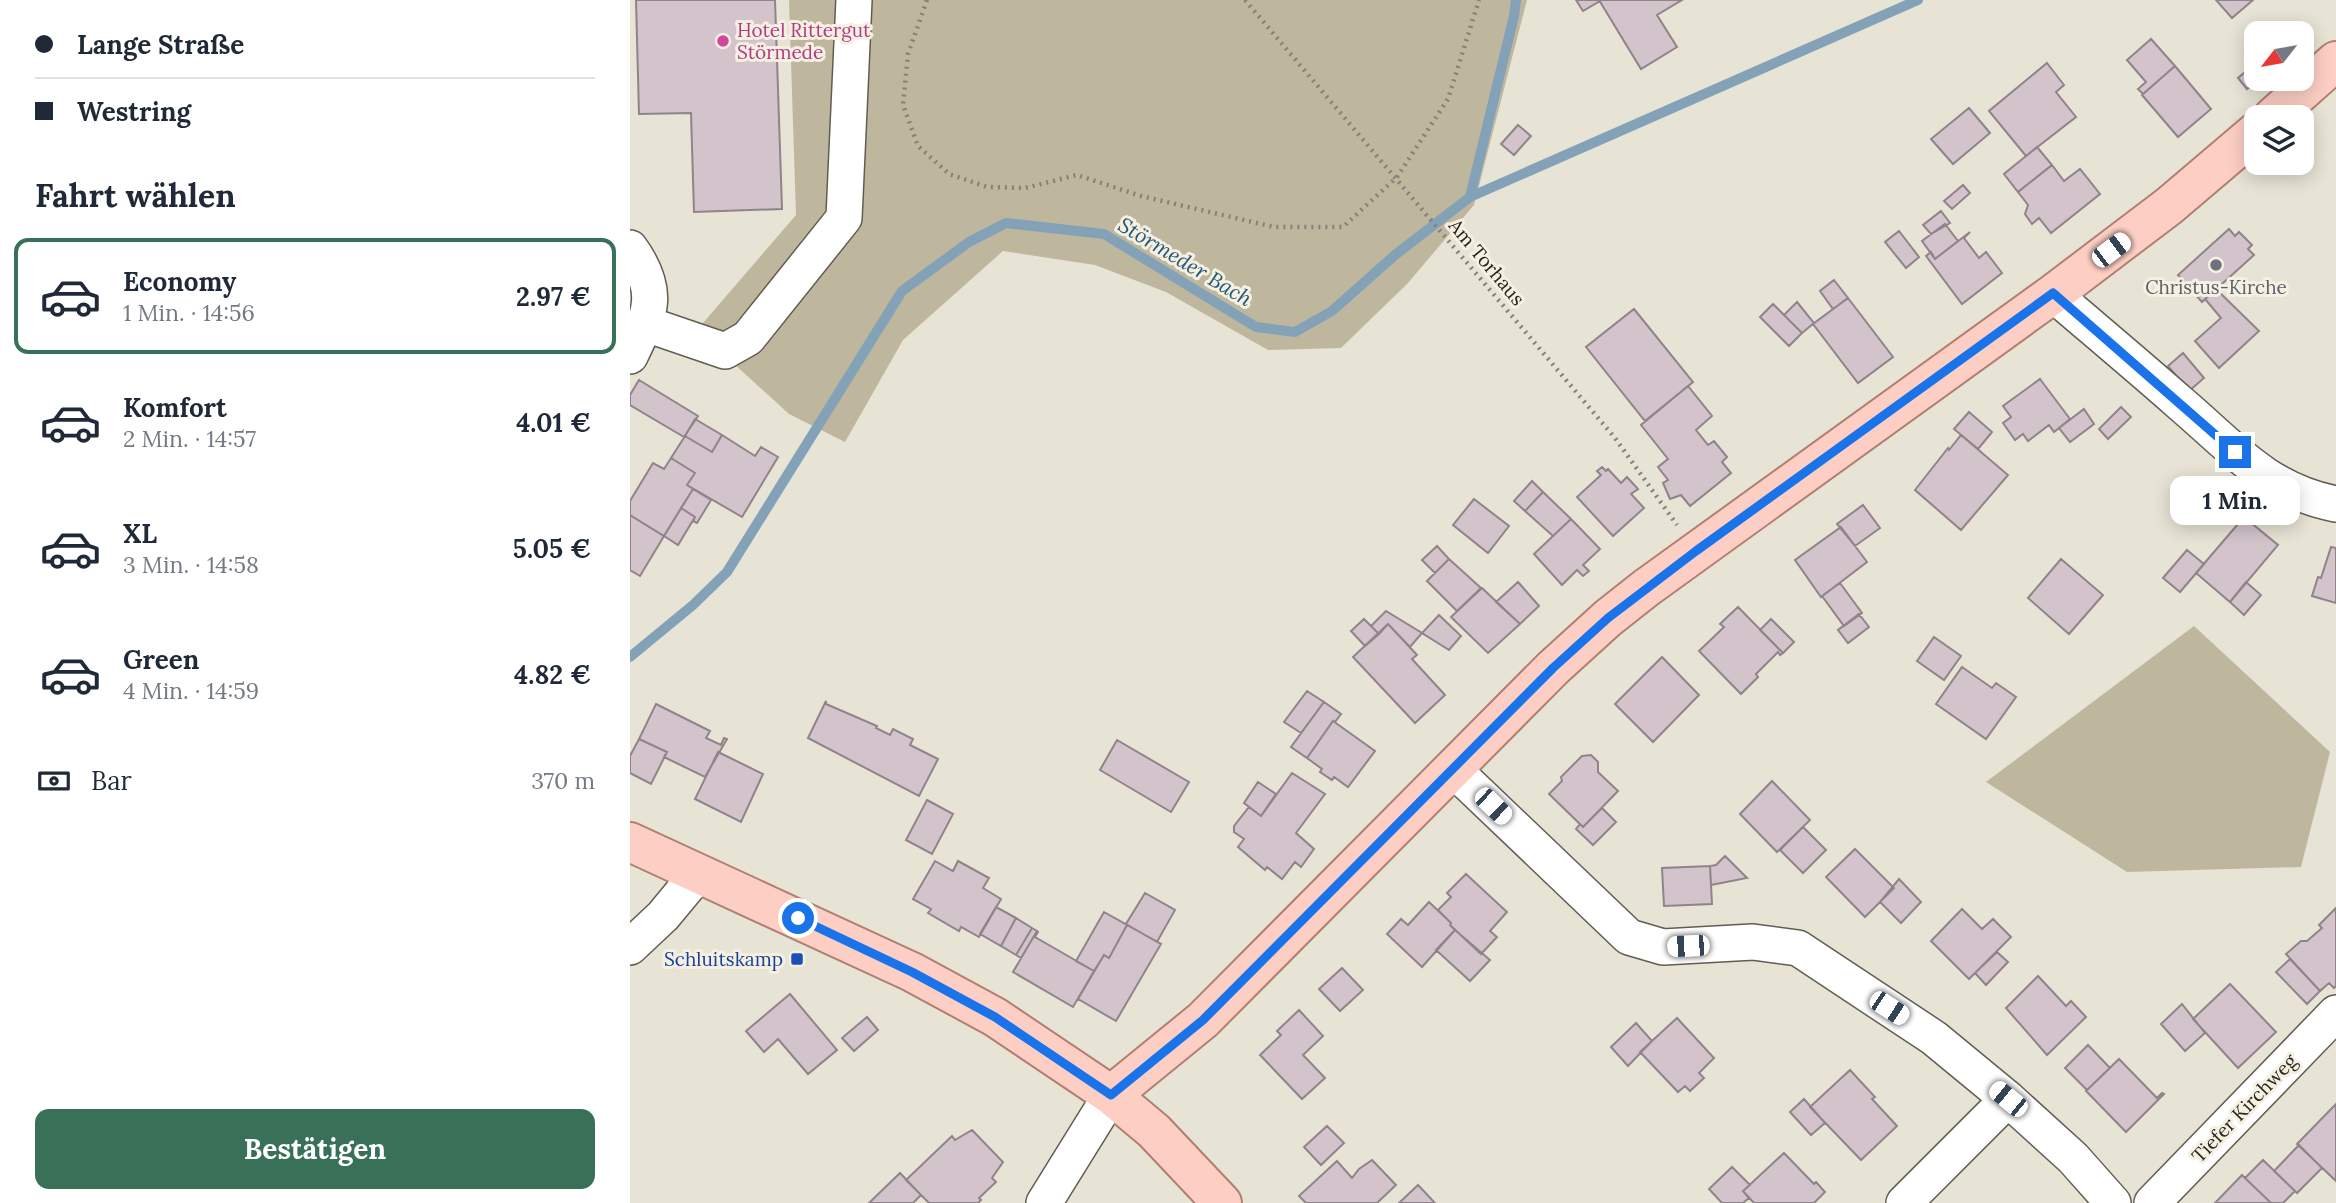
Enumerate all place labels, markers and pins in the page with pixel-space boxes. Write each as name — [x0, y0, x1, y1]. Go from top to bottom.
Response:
place label: Hotel Rittergut Störmede — [737, 18, 871, 64]
marker: Hotel Rittergut Störmede — [715, 33, 731, 49]
marker: Christus-Kirche — [2208, 257, 2224, 273]
place label: Christus-Kirche — [2145, 275, 2287, 299]
place label: Schluitskamp — [664, 947, 783, 971]
marker: Schluitskamp — [789, 951, 805, 967]

